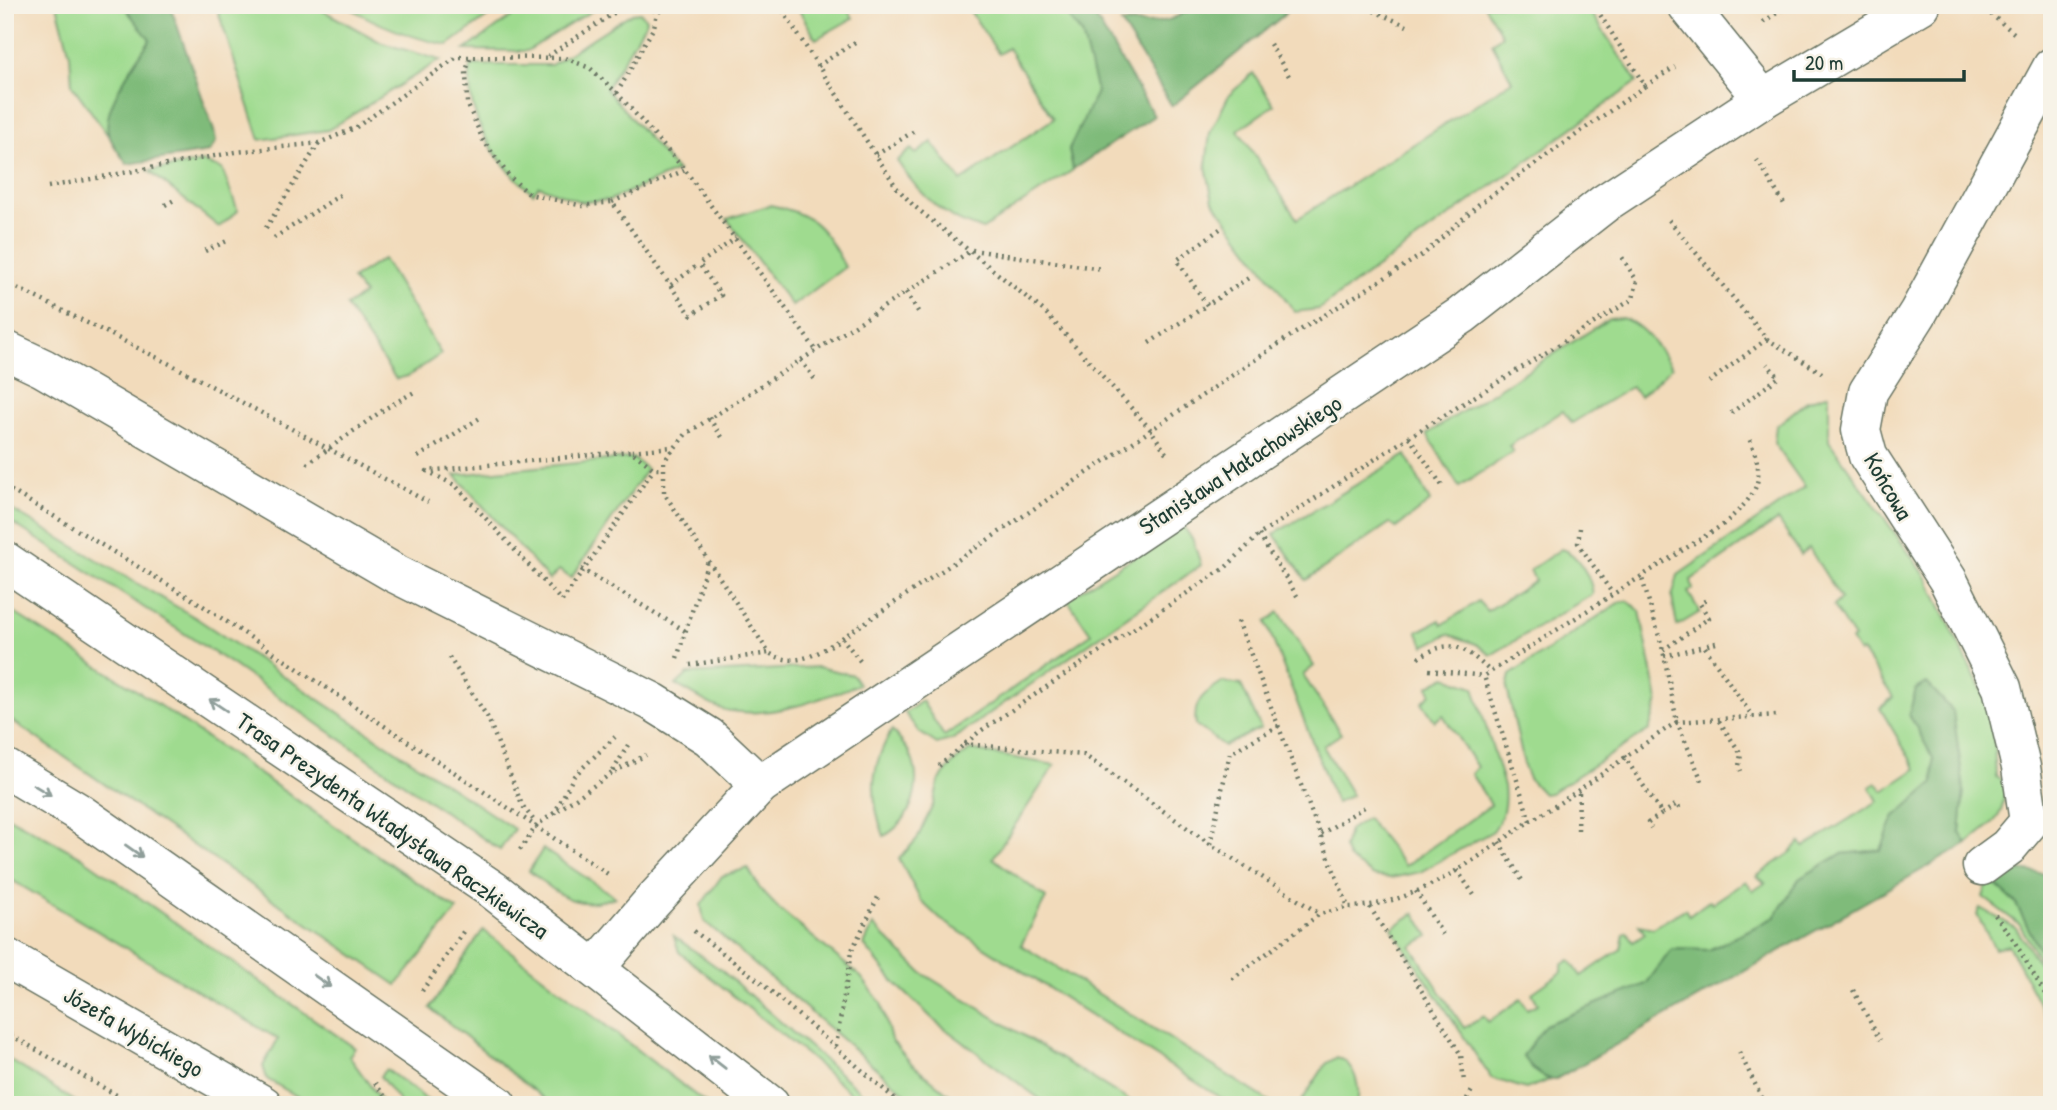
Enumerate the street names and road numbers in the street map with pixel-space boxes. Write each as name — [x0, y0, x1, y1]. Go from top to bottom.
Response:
street label: Stanisława Małachowskiego — [1132, 386, 1348, 542]
street label: Końcowa — [1857, 447, 1921, 525]
street label: Trasa Prezydenta Władysława Raczkiewicza — [230, 704, 556, 946]
street label: Józefa Wybickiego — [58, 978, 210, 1084]

